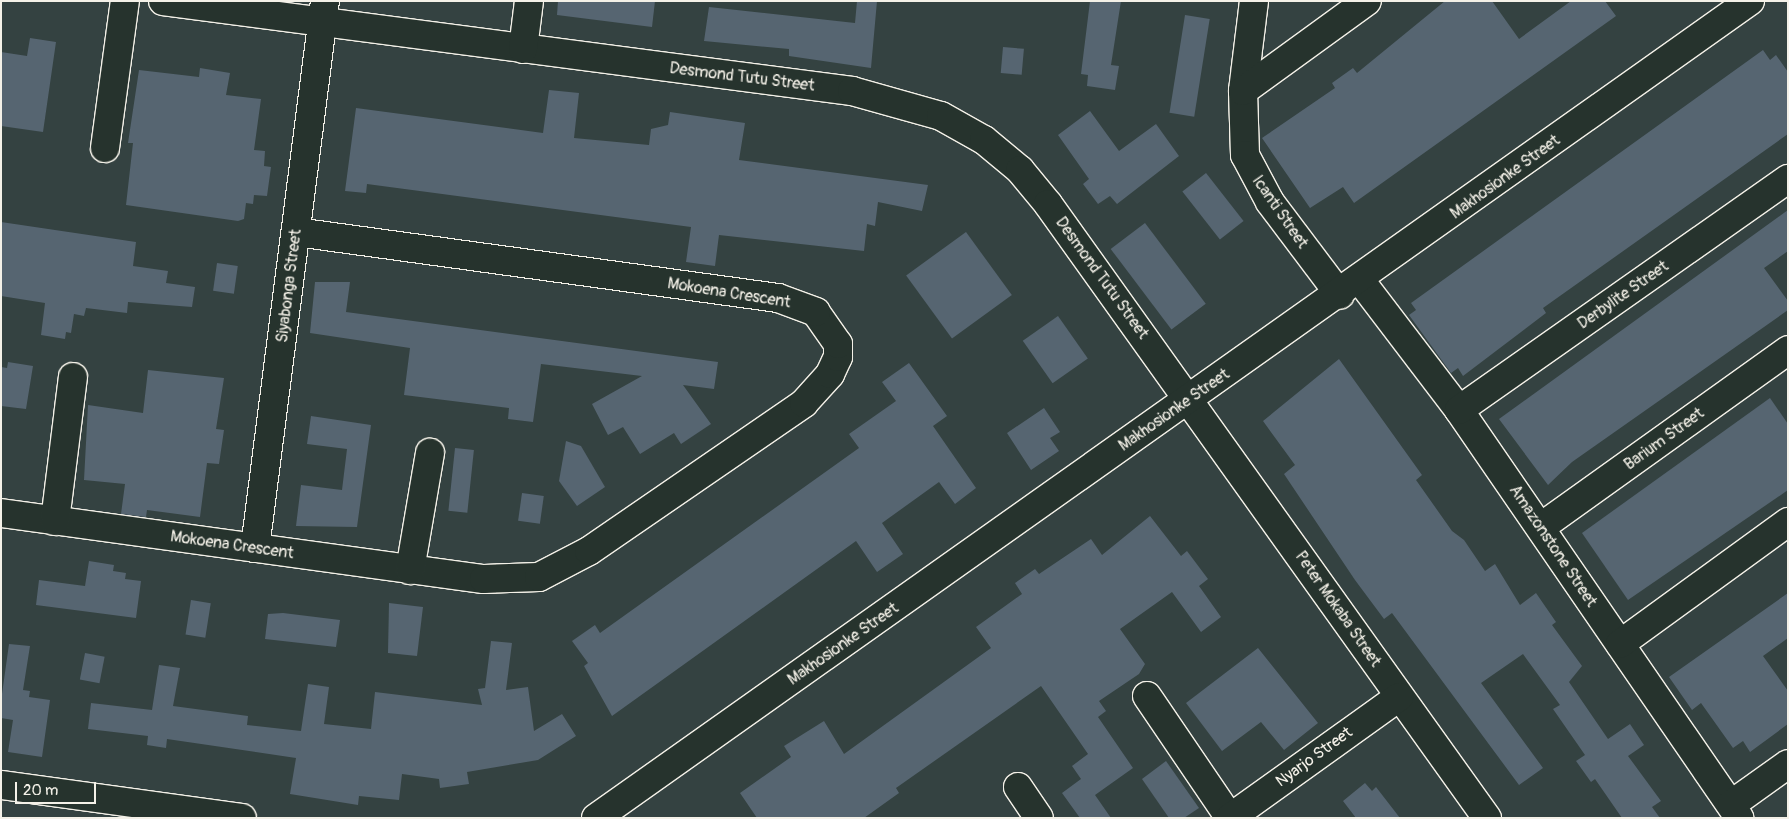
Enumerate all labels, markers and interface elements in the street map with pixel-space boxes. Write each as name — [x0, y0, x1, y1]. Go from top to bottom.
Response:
street label: Desmond Tutu Street — [668, 59, 816, 95]
street label: Makhosionke Street — [1447, 131, 1563, 223]
street label: Icanti Street — [1248, 172, 1312, 252]
street label: Desmond Tutu Street — [1051, 213, 1153, 343]
street label: Siyabonga Street — [273, 228, 305, 344]
street label: Derbylite Street — [1574, 257, 1672, 333]
street label: Mokoena Crescent — [666, 274, 792, 312]
street label: Makhosionke Street — [1115, 365, 1233, 455]
street label: Barium Street — [1620, 404, 1708, 474]
street label: Amazonstone Street — [1505, 481, 1601, 611]
street label: Mokoena Crescent — [169, 527, 295, 563]
street label: Peter Mokaba Street — [1291, 548, 1385, 670]
street label: Makhosionke Street — [784, 599, 902, 689]
street label: Nyarjo Street — [1272, 723, 1356, 791]
scale bar — [18, 772, 99, 804]
text: 20 m — [23, 781, 58, 800]

